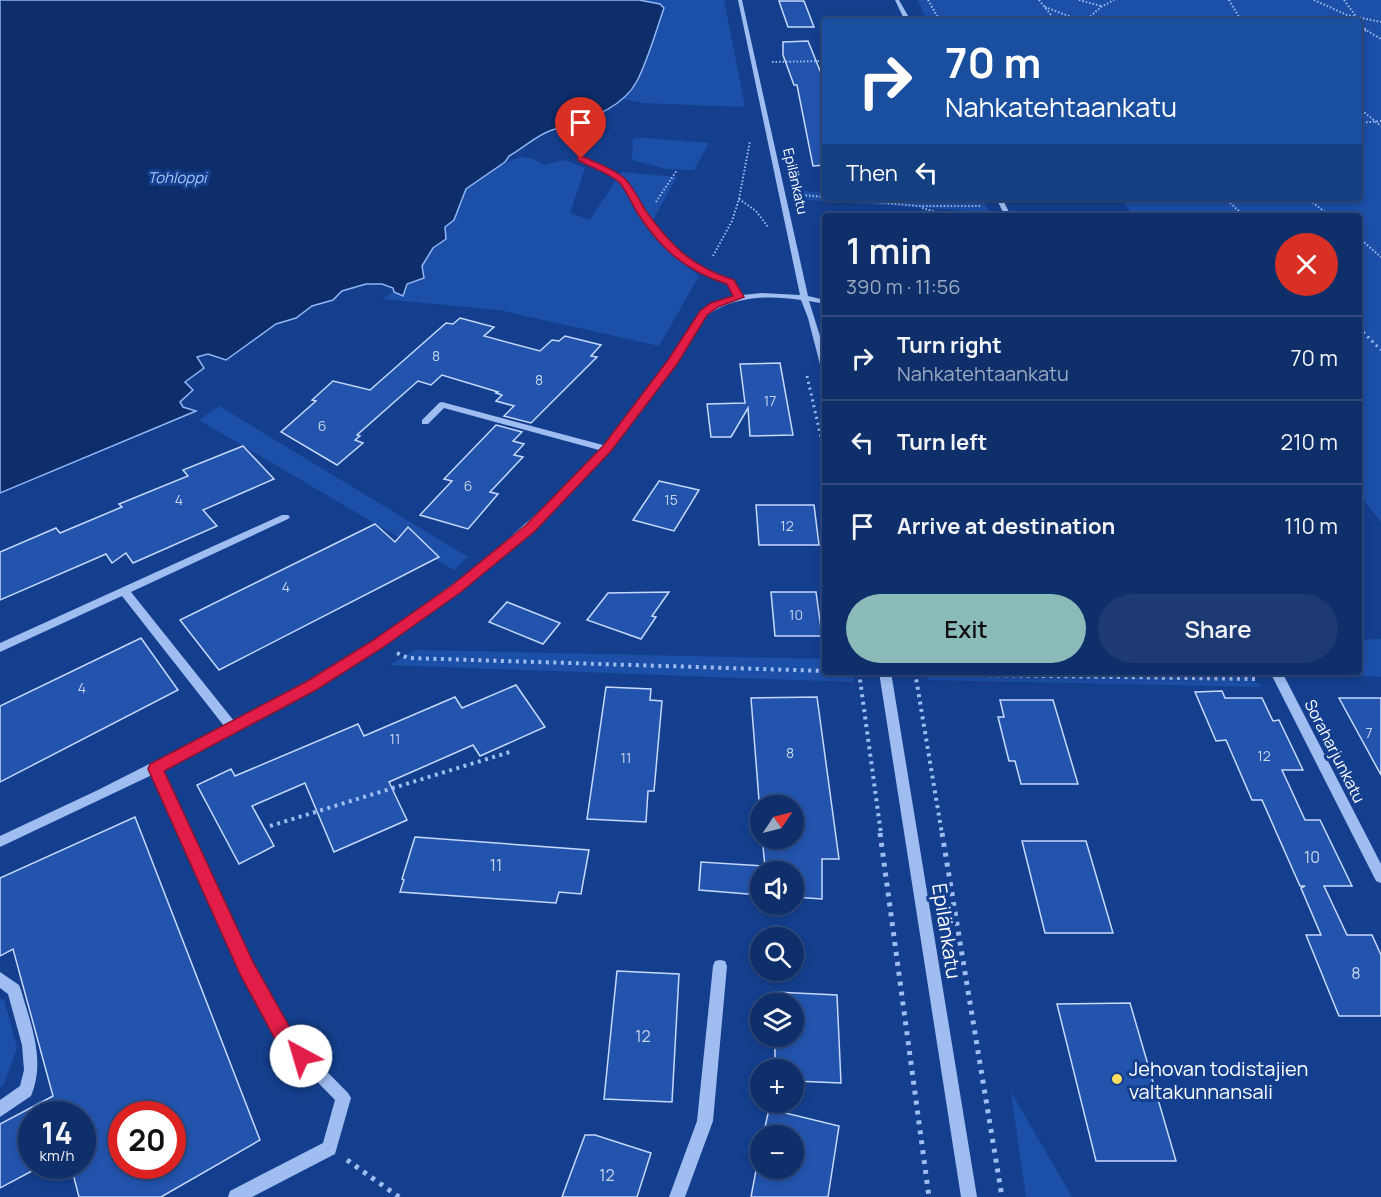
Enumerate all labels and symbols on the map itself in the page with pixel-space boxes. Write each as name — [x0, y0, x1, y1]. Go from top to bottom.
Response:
pin — [555, 97, 606, 159]
street label: Epilänkatu — [779, 146, 813, 216]
water label: Tohloppi — [147, 167, 209, 188]
house number: 8 — [432, 346, 440, 365]
house number: 8 — [535, 370, 543, 389]
house number: 17 — [764, 391, 776, 410]
house number: 6 — [318, 416, 326, 435]
house number: 6 — [464, 476, 472, 495]
house number: 4 — [175, 490, 183, 509]
house number: 15 — [664, 490, 678, 509]
house number: 12 — [780, 516, 794, 535]
house number: 4 — [282, 577, 290, 596]
house number: 10 — [789, 605, 803, 624]
house number: 4 — [78, 678, 86, 697]
street label: Soraharjunkatu — [1299, 695, 1371, 807]
house number: 7 — [1365, 723, 1373, 742]
house number: 11 — [390, 729, 400, 748]
house number: 8 — [786, 743, 794, 762]
house number: 12 — [1257, 746, 1271, 765]
house number: 11 — [621, 748, 631, 767]
north arrow — [750, 795, 804, 849]
house number: 10 — [1304, 846, 1320, 868]
house number: 11 — [490, 854, 502, 876]
street label: Epilänkatu — [926, 881, 968, 981]
house number: 8 — [1351, 962, 1361, 984]
position arrow — [269, 1024, 333, 1088]
house number: 12 — [635, 1025, 651, 1047]
place label: Jehovan todistajien valtakunnansali — [1129, 1055, 1308, 1105]
marker: Jehovan todistajien valtakunnansali — [1110, 1072, 1124, 1086]
speed limit sign: 20 — [108, 1101, 186, 1179]
house number: 12 — [599, 1164, 615, 1186]

